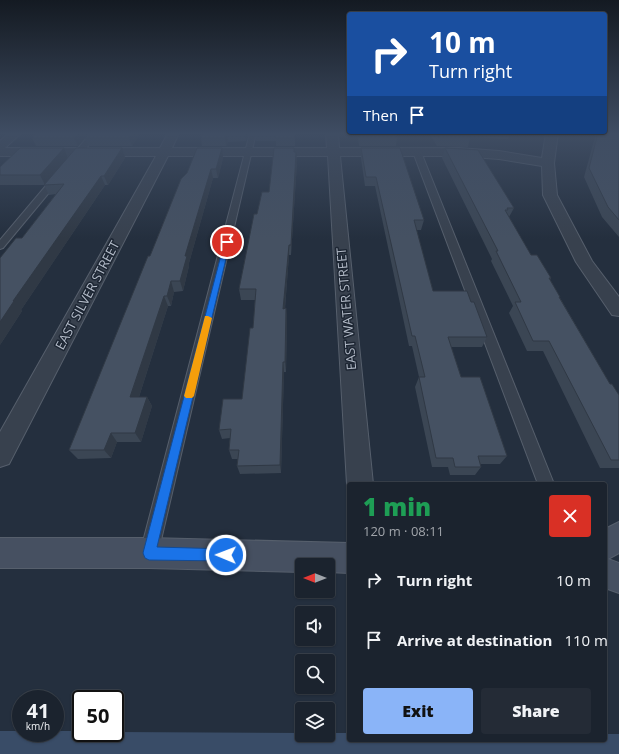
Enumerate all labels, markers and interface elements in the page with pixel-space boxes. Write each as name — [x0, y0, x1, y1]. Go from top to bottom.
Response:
text: 10 m — [429, 23, 496, 61]
icon: right — [363, 28, 415, 80]
text: Turn right — [429, 59, 512, 83]
icon: arrive — [406, 104, 428, 126]
text: Then — [363, 105, 398, 125]
pin — [210, 225, 244, 259]
icon: arrive — [216, 231, 238, 253]
street label: EAST SILVER STREET — [51, 237, 124, 353]
street label: EAST WATER STREET — [332, 246, 360, 371]
text: 1 min — [363, 490, 431, 523]
button: close — [549, 495, 591, 537]
text: 120 m · 08:11 — [363, 522, 444, 540]
position arrow — [205, 534, 247, 576]
north arrow — [295, 558, 335, 598]
map controls — [295, 558, 335, 742]
icon: right — [363, 569, 385, 591]
text: Turn right — [397, 570, 472, 590]
text: 10 m — [556, 570, 591, 590]
button: sound — [295, 606, 335, 646]
icon: arrive — [363, 629, 385, 651]
text: Arrive at destination — [397, 630, 552, 650]
text: 110 m — [564, 630, 608, 650]
button: search — [295, 654, 335, 694]
button: Exit — [363, 688, 473, 734]
button: Share — [481, 688, 591, 734]
speed limit sign: 50 — [72, 690, 124, 742]
text: 41 — [27, 697, 49, 724]
button: layers — [295, 702, 335, 742]
text: km/h — [26, 719, 50, 733]

